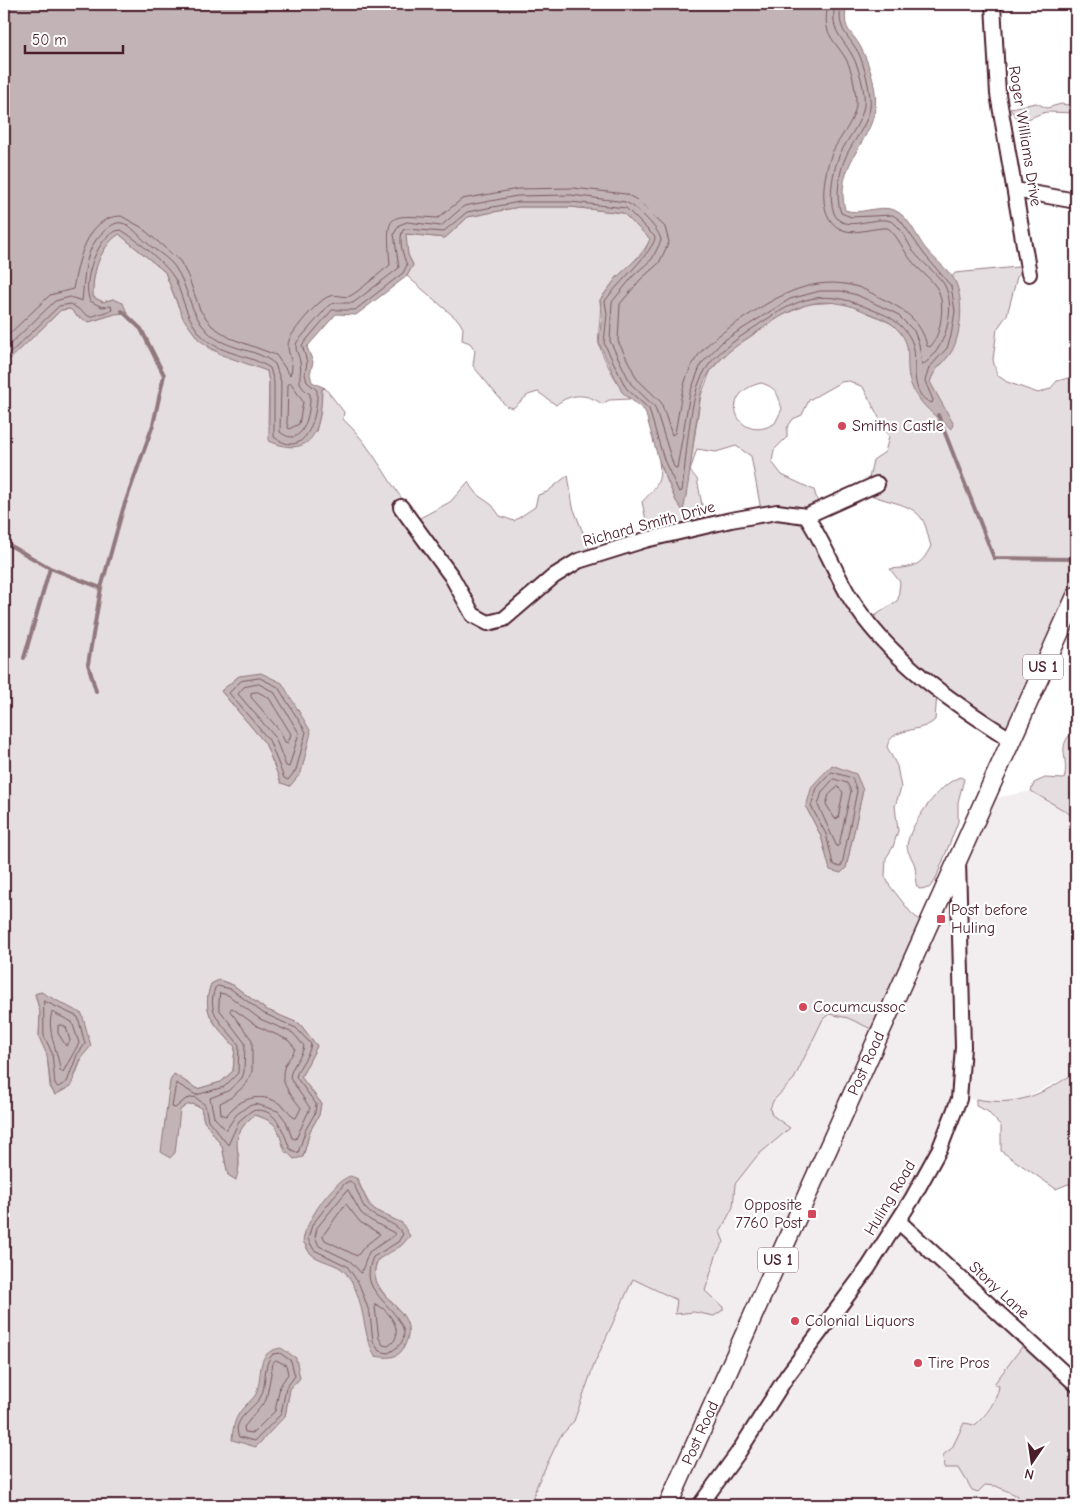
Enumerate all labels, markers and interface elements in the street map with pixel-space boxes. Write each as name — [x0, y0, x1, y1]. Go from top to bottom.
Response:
scale bar — [25, 22, 122, 54]
text: 50 m — [32, 31, 67, 49]
street label: Roger Williams Drive — [1005, 64, 1045, 208]
place label: Smiths Castle — [852, 417, 944, 435]
marker: Smiths Castle — [836, 420, 848, 432]
street label: Richard Smith Drive — [581, 498, 717, 550]
road number: US 1 — [1023, 654, 1063, 680]
place label: Post before Huling — [951, 901, 1028, 937]
marker: Post before Huling — [935, 913, 947, 925]
place label: Cocumcussoc — [813, 998, 906, 1016]
marker: Cocumcussoc — [797, 1001, 809, 1013]
street label: Post Road — [844, 1029, 888, 1098]
street label: Huling Road — [861, 1157, 919, 1239]
place label: Opposite 7760 Post — [735, 1196, 802, 1232]
marker: Opposite 7760 Post — [806, 1208, 818, 1220]
road number: US 1 — [758, 1248, 798, 1272]
street label: Stony Lane — [965, 1258, 1033, 1322]
place label: Colonial Liquors — [805, 1312, 915, 1330]
marker: Colonial Liquors — [789, 1315, 801, 1327]
place label: Tire Pros — [928, 1354, 990, 1372]
marker: Tire Pros — [912, 1357, 924, 1369]
street label: Post Road — [678, 1398, 722, 1468]
north arrow — [1008, 1436, 1058, 1486]
text: N — [1023, 1465, 1036, 1483]

